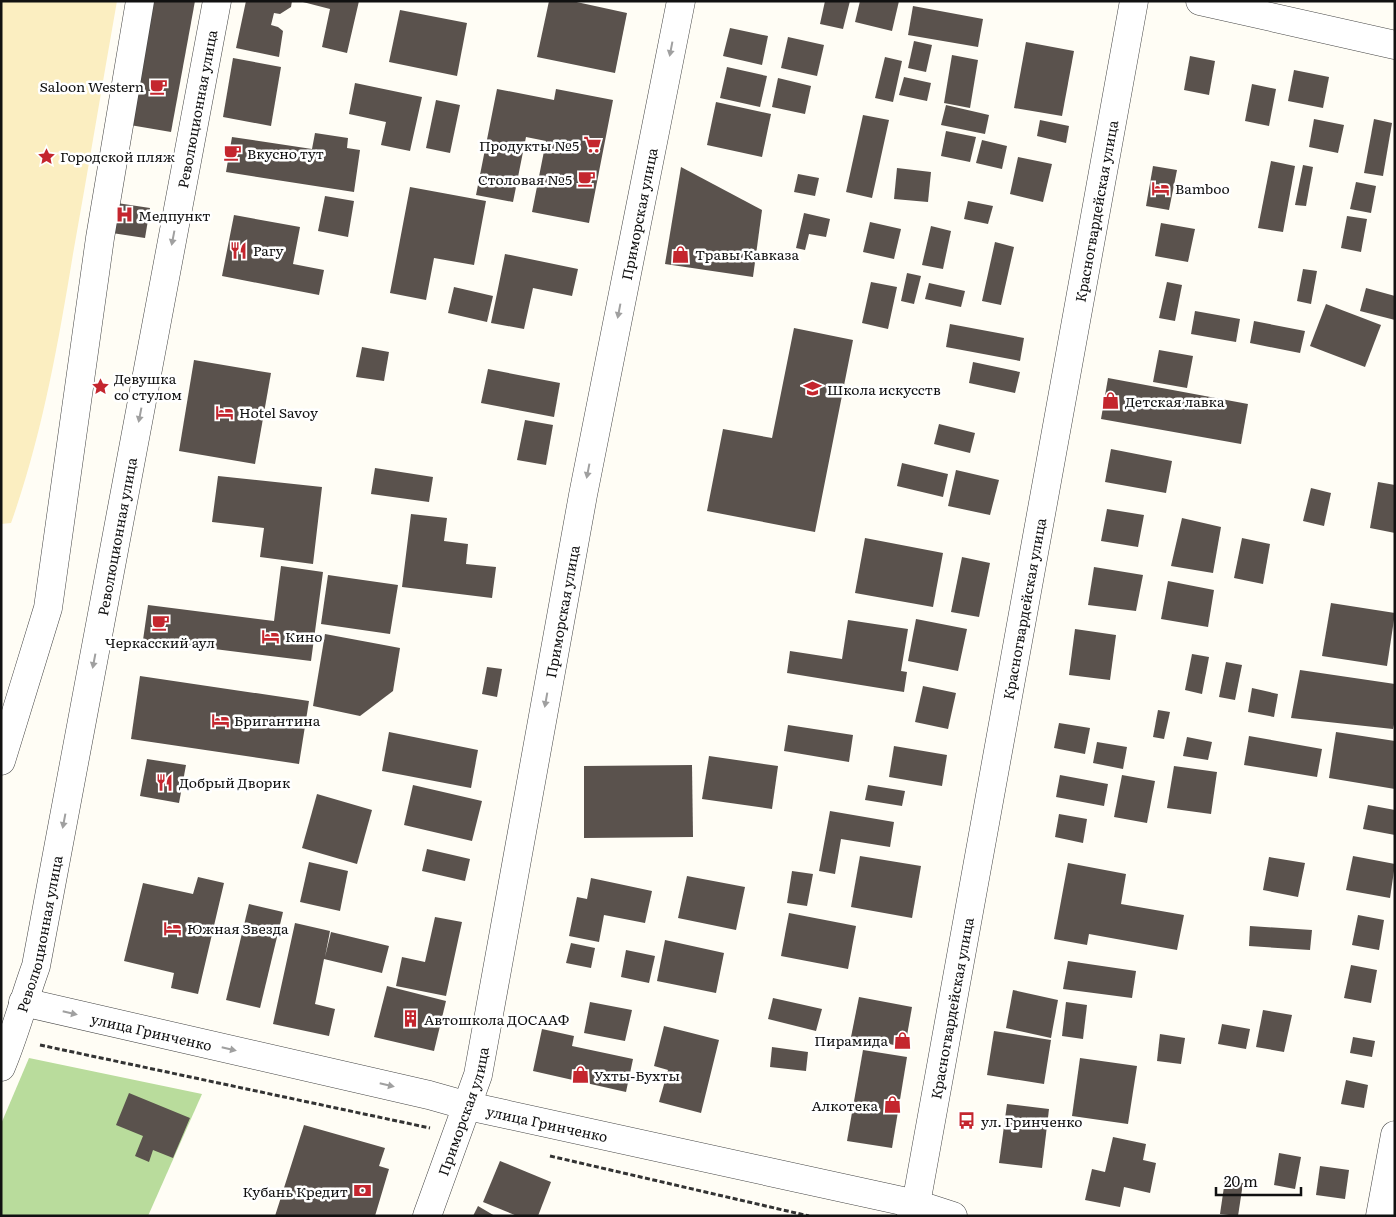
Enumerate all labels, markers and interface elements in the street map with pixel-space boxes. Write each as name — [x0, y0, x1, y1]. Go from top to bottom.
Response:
street label: Революционная улица — [172, 28, 221, 190]
one-way arrow — [667, 41, 675, 57]
place label: Saloon Western — [39, 76, 144, 96]
cafe icon: Saloon Western — [148, 76, 168, 96]
street label: Красногвардейская улица — [1070, 118, 1122, 304]
place label: Продукты №5 — [479, 135, 579, 155]
supermarket icon: Продукты №5 — [583, 135, 603, 155]
cafe icon: Вкусно тут — [223, 143, 243, 163]
place label: Вкусно тут — [247, 143, 324, 163]
street label: Приморская улица — [616, 145, 662, 282]
place icon: Городской пляж — [36, 146, 56, 166]
place label: Городской пляж — [60, 146, 175, 166]
place label: Столовая №5 — [478, 169, 572, 189]
cafe icon: Столовая №5 — [576, 169, 596, 189]
hotel icon: Bamboo — [1151, 178, 1171, 198]
place label: Bamboo — [1175, 178, 1230, 198]
hospital icon: Медпункт — [114, 205, 134, 225]
place label: Медпункт — [138, 205, 210, 225]
one-way arrow — [169, 231, 177, 246]
restaurant icon: Рагу — [229, 240, 249, 260]
place label: Рагу — [253, 240, 285, 260]
shop icon: Травы Кавказа — [671, 244, 691, 264]
place label: Травы Кавказа — [695, 244, 800, 264]
one-way arrow — [615, 304, 623, 320]
place label: Девушка со стулом — [114, 368, 182, 404]
place icon: Девушка со стулом — [90, 376, 110, 396]
school or university icon: Школа искусств — [803, 379, 823, 399]
place label: Школа искусств — [827, 379, 941, 399]
shop icon: Детская лавка — [1101, 391, 1121, 411]
place label: Детская лавка — [1125, 391, 1225, 411]
hotel icon: Hotel Savoy — [215, 402, 235, 422]
place label: Hotel Savoy — [239, 402, 319, 422]
one-way arrow — [135, 408, 143, 424]
street label: Революционная улица — [92, 455, 141, 617]
one-way arrow — [583, 463, 591, 479]
street label: Красногвардейская улица — [998, 516, 1050, 701]
street label: Приморская улица — [540, 543, 584, 679]
cafe icon: Черкасский аул — [150, 612, 170, 632]
hotel icon: Кино — [261, 626, 281, 646]
place label: Кино — [285, 626, 322, 646]
place label: Черкасский аул — [105, 632, 215, 652]
one-way arrow — [89, 653, 97, 669]
one-way arrow — [542, 692, 550, 708]
hotel icon: Бригантина — [210, 710, 230, 730]
place label: Бригантина — [234, 710, 321, 730]
restaurant icon: Добрый Дворик — [155, 772, 175, 792]
place label: Добрый Дворик — [179, 772, 291, 792]
one-way arrow — [59, 813, 67, 829]
street label: Революционная улица — [11, 853, 67, 1015]
street label: Красногвардейская улица — [925, 915, 978, 1101]
hotel icon: Южная Звезда — [163, 918, 183, 938]
place label: Южная Звезда — [187, 918, 289, 938]
street label: улица Гринченко — [89, 1008, 214, 1055]
one-way arrow — [63, 1009, 78, 1017]
building icon: Автошкола ДОСААФ — [400, 1009, 420, 1029]
place label: Автошкола ДОСААФ — [424, 1009, 569, 1029]
place label: Пирамида — [814, 1030, 888, 1050]
shop icon: Пирамида — [892, 1030, 912, 1050]
one-way arrow — [221, 1045, 236, 1053]
street label: Приморская улица — [432, 1045, 493, 1178]
shop icon: Ухты-Бухты — [570, 1065, 590, 1085]
place label: Ухты-Бухты — [594, 1065, 680, 1085]
one-way arrow — [380, 1081, 395, 1089]
place label: Алкотека — [811, 1095, 878, 1115]
shop icon: Алкотека — [882, 1095, 902, 1115]
street label: улица Гринченко — [485, 1100, 610, 1146]
bus stop icon: ул. Гринченко — [957, 1111, 977, 1131]
place label: ул. Гринченко — [981, 1111, 1083, 1131]
scale bar — [1216, 1164, 1301, 1196]
text: 20 m — [1224, 1169, 1258, 1192]
place label: Кубань Кредит — [242, 1181, 348, 1201]
bank icon: Кубань Кредит — [352, 1181, 372, 1201]

